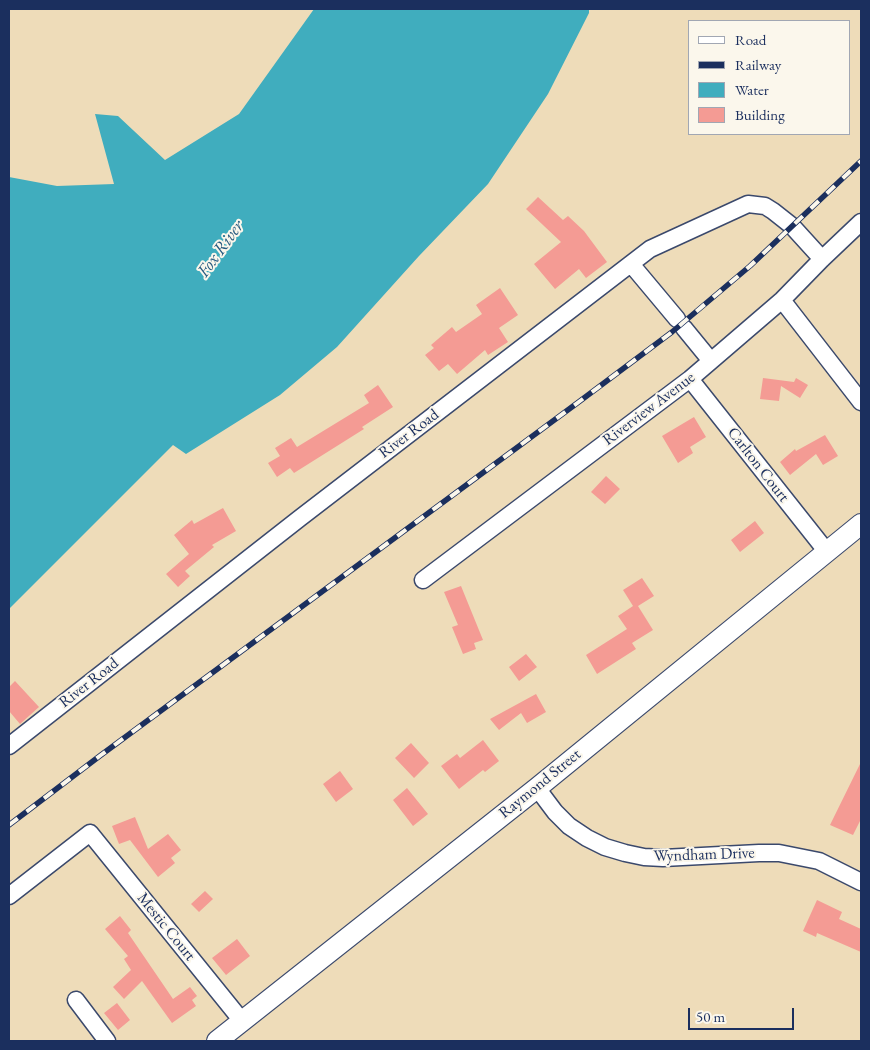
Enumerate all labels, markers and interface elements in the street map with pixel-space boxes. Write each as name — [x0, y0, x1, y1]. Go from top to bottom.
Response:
legend — [688, 20, 850, 135]
text: Road — [735, 30, 766, 49]
text: Railway — [735, 55, 781, 74]
text: Water — [735, 80, 769, 99]
text: Building — [735, 105, 785, 124]
water label: Fox River — [193, 216, 249, 282]
street label: Riverview Avenue — [599, 368, 699, 450]
street label: River Road — [375, 405, 443, 463]
street label: Carlton Court — [723, 424, 793, 506]
street label: River Road — [55, 654, 123, 712]
street label: Raymond Street — [495, 745, 585, 823]
street label: Wyndham Drive — [653, 844, 755, 866]
street label: Mestic Court — [133, 889, 199, 965]
scale bar — [690, 998, 796, 1030]
text: 50 m — [696, 1007, 725, 1026]

